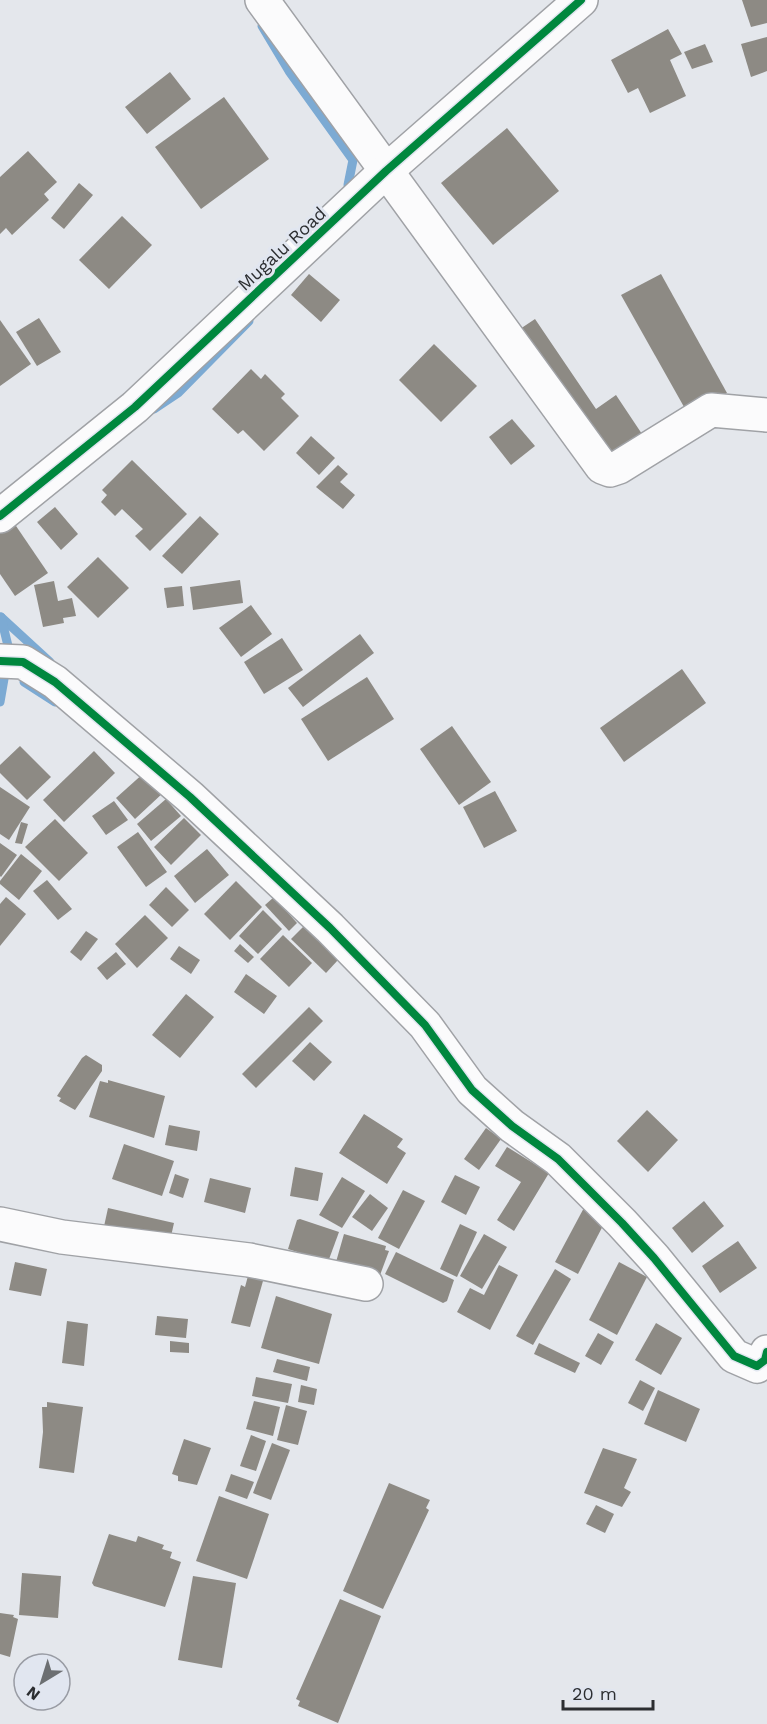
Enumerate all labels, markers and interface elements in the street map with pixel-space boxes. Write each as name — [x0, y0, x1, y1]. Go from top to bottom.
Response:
street label: Mugalu Road — [233, 202, 330, 295]
north arrow — [12, 1652, 72, 1712]
scale bar — [563, 1673, 653, 1711]
text: N — [23, 1682, 44, 1705]
text: 20 m — [572, 1683, 617, 1704]

